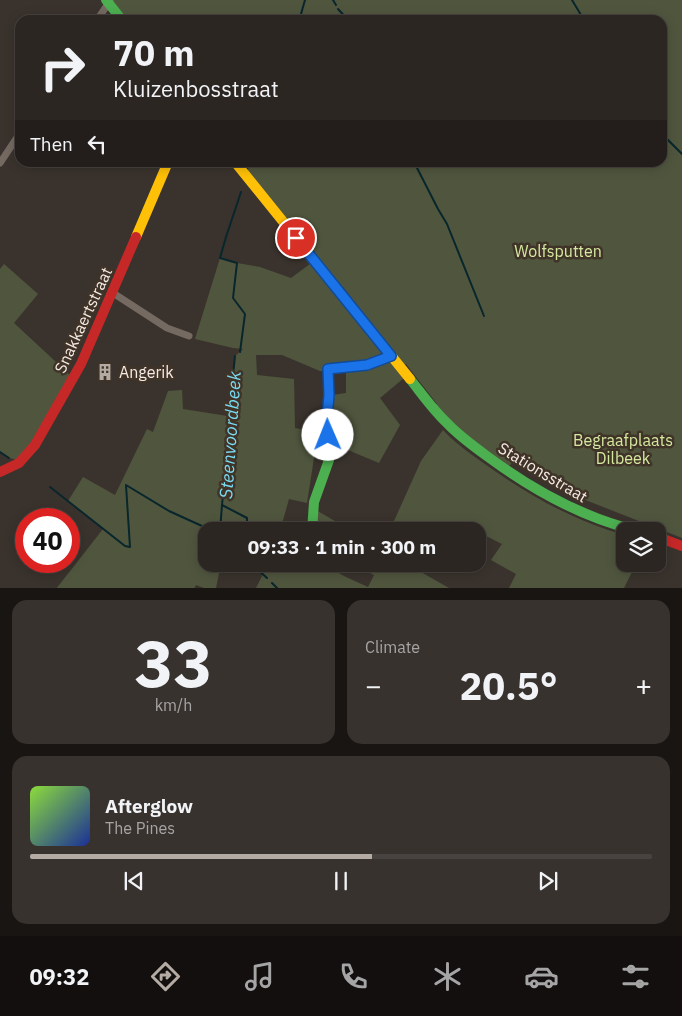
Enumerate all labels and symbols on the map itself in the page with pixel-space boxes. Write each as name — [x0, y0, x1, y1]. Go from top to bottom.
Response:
pin — [275, 217, 317, 259]
park label: Wolfsputten — [514, 241, 602, 261]
street label: Snakkaertstraat — [50, 264, 116, 376]
building icon: Angerik — [95, 362, 115, 382]
place label: Angerik — [119, 362, 174, 382]
water label: Steenvoordbeek — [214, 370, 246, 500]
position arrow — [301, 408, 353, 460]
park label: Begraafplaats Dilbeek — [573, 430, 673, 468]
street label: Stationsstraat — [495, 438, 591, 506]
speed limit sign: 40 — [15, 508, 80, 573]

